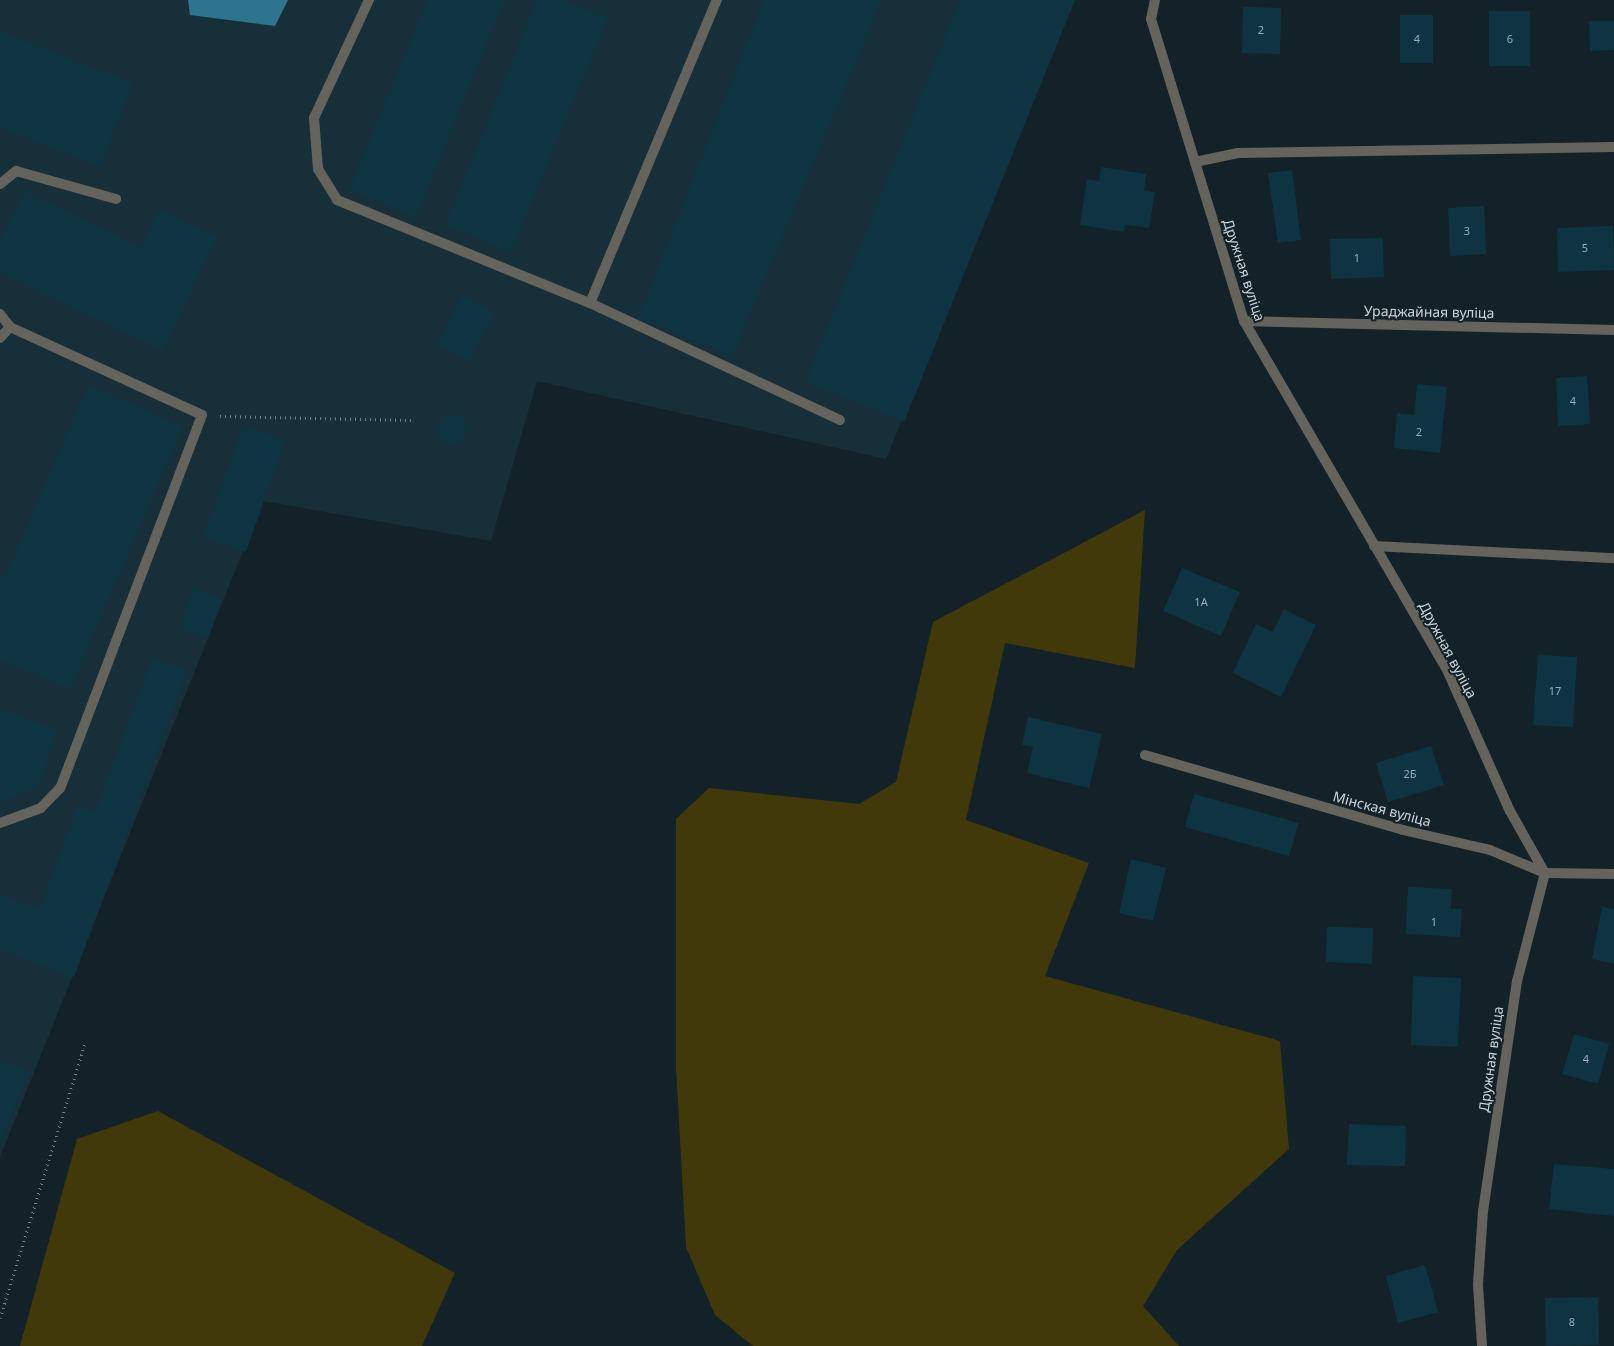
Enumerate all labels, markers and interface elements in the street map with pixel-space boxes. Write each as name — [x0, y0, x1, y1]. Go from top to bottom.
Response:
house number: 2 — [1258, 23, 1264, 37]
house number: 4 — [1414, 32, 1420, 46]
house number: 6 — [1507, 32, 1513, 46]
street label: Дружная вуліца — [1220, 217, 1268, 323]
house number: 3 — [1464, 224, 1470, 238]
house number: 5 — [1582, 241, 1588, 255]
house number: 1 — [1354, 251, 1360, 265]
street label: Ураджайная вуліца — [1364, 302, 1494, 322]
house number: 4 — [1570, 394, 1576, 408]
house number: 2 — [1416, 425, 1422, 439]
house number: 1А — [1194, 595, 1208, 609]
street label: Дружная вуліца — [1416, 599, 1480, 701]
house number: 17 — [1549, 684, 1561, 698]
house number: 2Б — [1403, 767, 1417, 781]
street label: Мінская вуліца — [1331, 788, 1433, 830]
house number: 1 — [1431, 915, 1437, 929]
street label: Дружная вуліца — [1475, 1005, 1507, 1113]
house number: 4 — [1583, 1052, 1589, 1066]
house number: 8 — [1569, 1315, 1575, 1329]

